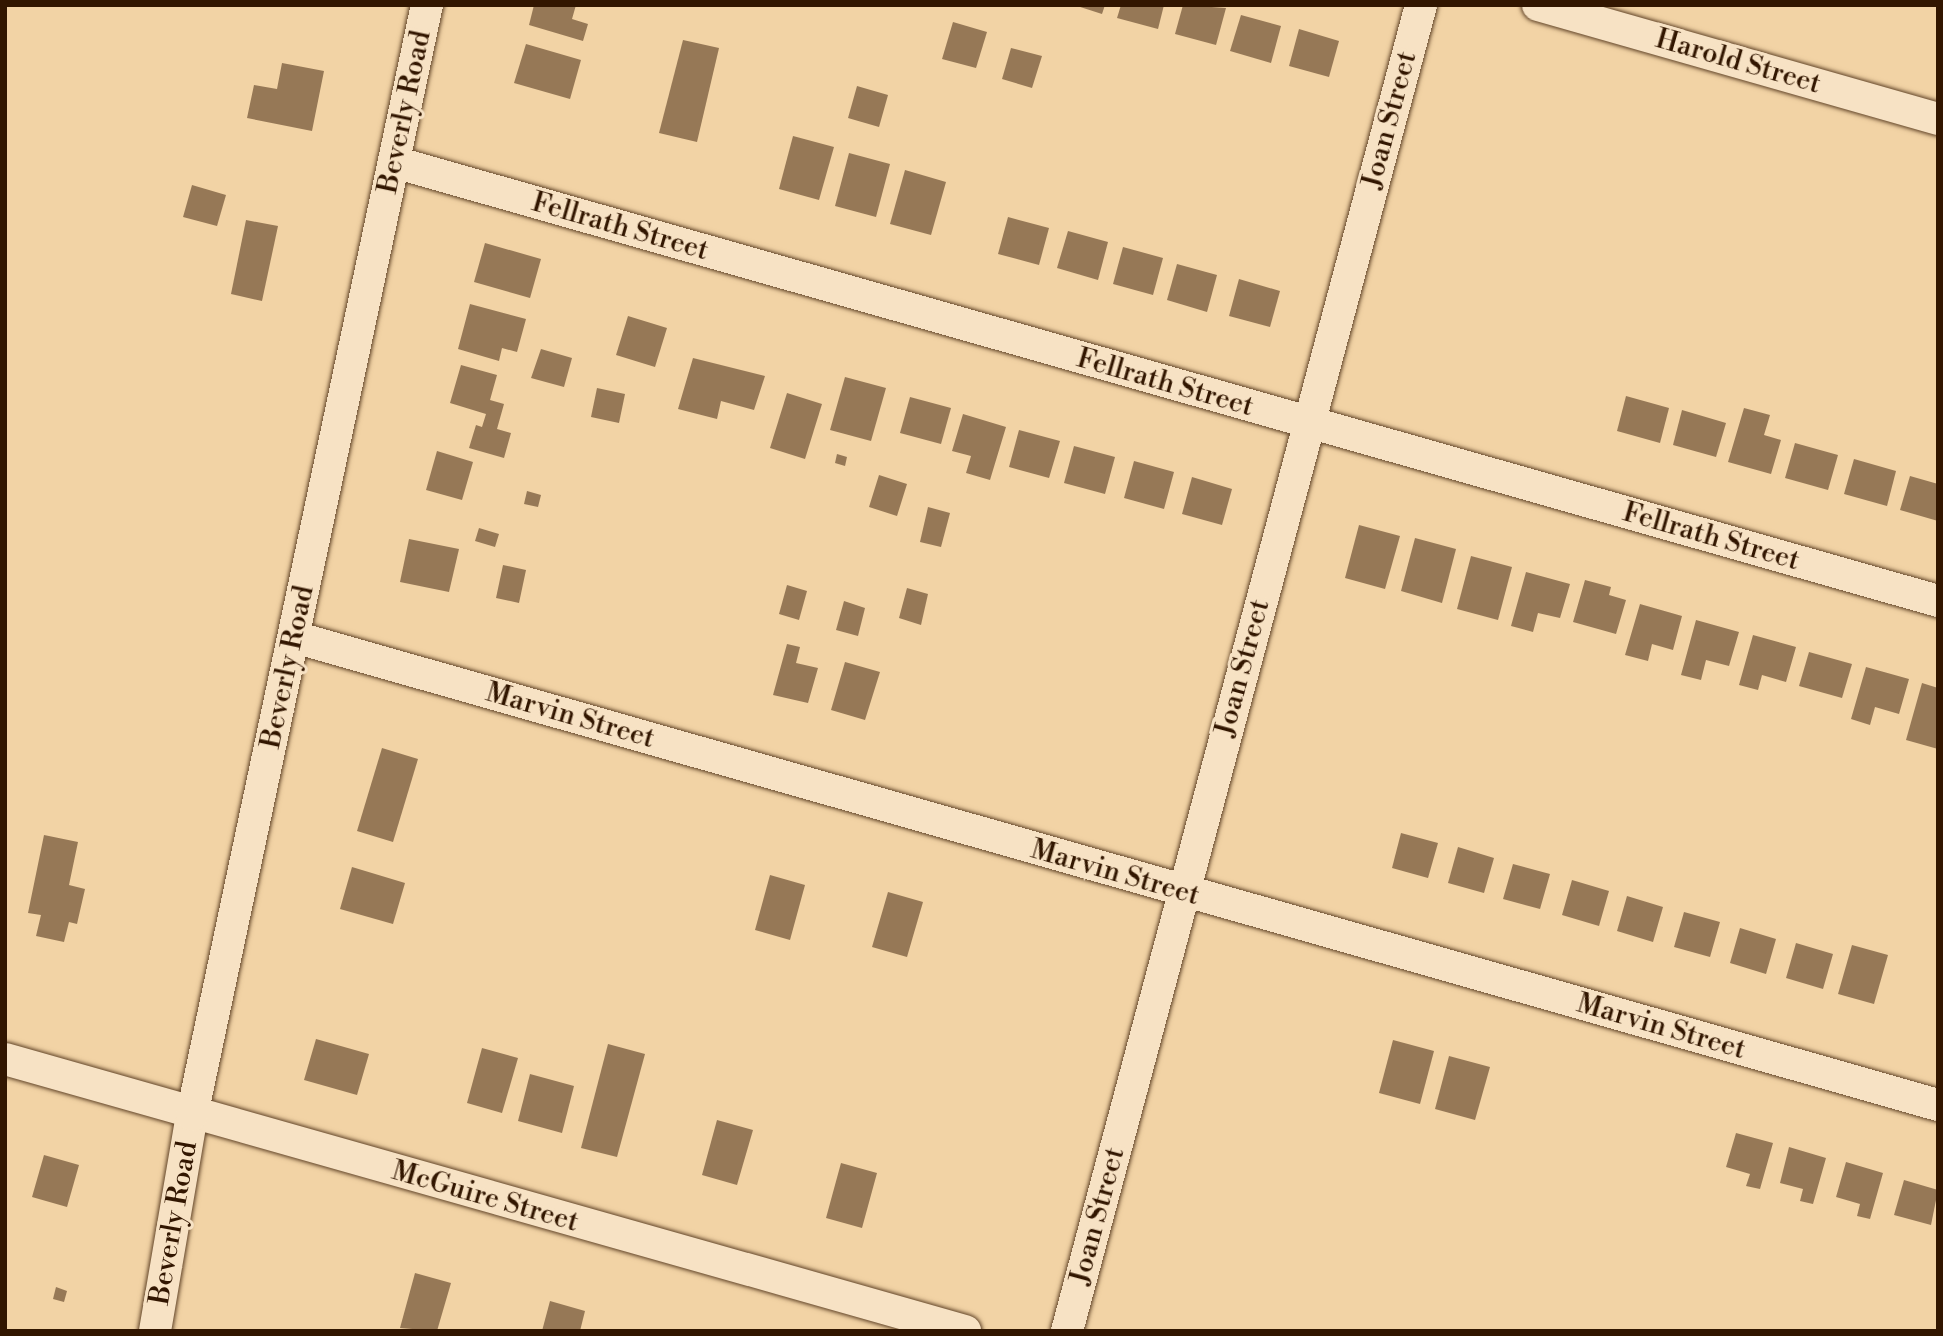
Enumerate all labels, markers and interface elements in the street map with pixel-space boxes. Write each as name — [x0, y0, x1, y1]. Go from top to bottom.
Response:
street label: Harold Street — [1652, 22, 1824, 102]
street label: Beverly Road — [371, 27, 439, 197]
street label: Joan Street — [1356, 48, 1424, 192]
street label: Fellrath Street — [528, 186, 712, 268]
street label: Fellrath Street — [1073, 342, 1257, 424]
street label: Fellrath Street — [1619, 496, 1803, 578]
street label: Beverly Road — [254, 582, 322, 752]
street label: Joan Street — [1209, 596, 1277, 740]
street label: Marvin Street — [482, 676, 658, 756]
street label: Marvin Street — [1027, 833, 1203, 913]
street label: Marvin Street — [1573, 987, 1749, 1067]
street label: Beverly Road — [143, 1138, 205, 1308]
street label: Joan Street — [1064, 1144, 1132, 1288]
street label: McGuire Street — [388, 1154, 582, 1240]

